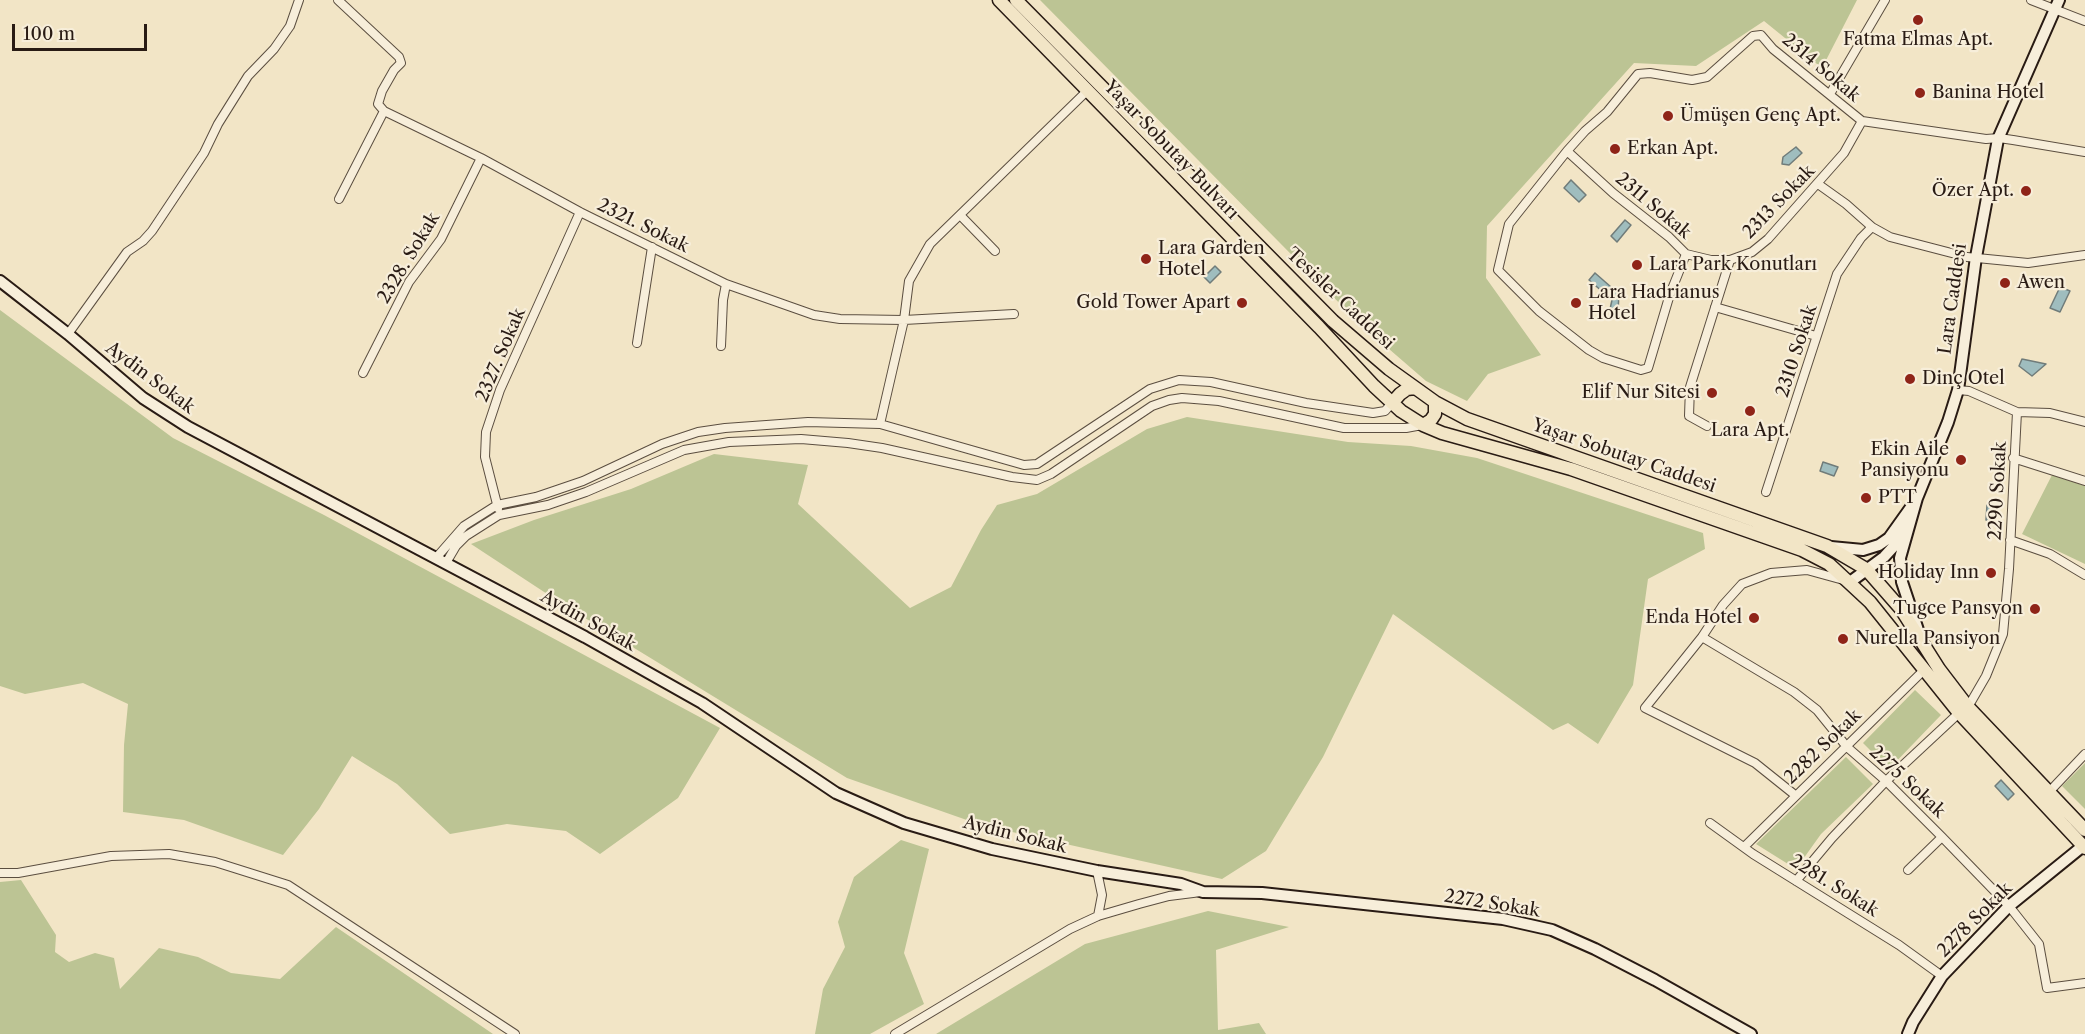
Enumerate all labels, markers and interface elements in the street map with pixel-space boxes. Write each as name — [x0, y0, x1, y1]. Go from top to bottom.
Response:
scale bar — [15, 12, 150, 50]
marker: Fatma Elmas Apt. — [1911, 13, 1925, 27]
text: 100 m — [23, 23, 75, 45]
street label: 2314 Sokak — [1778, 29, 1864, 107]
place label: Fatma Elmas Apt. — [1843, 29, 1993, 51]
street label: Yaşar Sobutay Bulvarı — [1099, 76, 1243, 224]
place label: Banina Hotel — [1932, 82, 2044, 104]
marker: Banina Hotel — [1913, 86, 1927, 100]
place label: Ümüşen Genç Apt. — [1680, 105, 1841, 127]
marker: Ümüşen Genç Apt. — [1661, 109, 1675, 123]
place label: Erkan Apt. — [1627, 138, 1718, 160]
marker: Erkan Apt. — [1608, 142, 1622, 156]
street label: 2313 Sokak — [1738, 161, 1820, 243]
street label: 2311 Sokak — [1611, 168, 1695, 244]
place label: Özer Apt. — [1932, 180, 2014, 202]
marker: Özer Apt. — [2019, 184, 2033, 198]
street label: 2321. Sokak — [594, 194, 692, 258]
street label: 2328. Sokak — [373, 208, 445, 308]
place label: Lara Garden Hotel — [1158, 238, 1265, 280]
street label: Lara Caddesi — [1935, 242, 1971, 356]
street label: Tesisler Caddesi — [1282, 244, 1398, 354]
marker: Lara Garden Hotel — [1139, 252, 1153, 266]
place label: Lara Park Konutları — [1649, 254, 1817, 276]
marker: Lara Park Konutları — [1630, 258, 1644, 272]
place label: Awen — [2017, 272, 2065, 294]
marker: Awen — [1998, 276, 2012, 290]
place label: Lara Hadrianus Hotel — [1588, 282, 1720, 324]
place label: Gold Tower Apart — [1076, 292, 1230, 314]
marker: Gold Tower Apart — [1235, 296, 1249, 310]
marker: Lara Hadrianus Hotel — [1569, 296, 1583, 310]
street label: 2310 Sokak — [1772, 302, 1822, 400]
street label: 2327. Sokak — [472, 305, 530, 405]
street label: Aydin Sokak — [101, 337, 199, 419]
place label: Dinç Otel — [1922, 368, 2005, 390]
marker: Dinç Otel — [1903, 372, 1917, 386]
place label: Elif Nur Sitesi — [1582, 382, 1700, 404]
marker: Elif Nur Sitesi — [1705, 386, 1719, 400]
marker: Lara Apt. — [1743, 404, 1757, 418]
street label: Yaşar Sobutay Caddesi — [1529, 414, 1719, 498]
place label: Lara Apt. — [1711, 420, 1789, 442]
place label: Ekin Aile Pansiyonu — [1861, 439, 1949, 482]
street label: 2290 Sokak — [1985, 441, 2011, 541]
marker: Ekin Aile Pansiyonu — [1954, 453, 1968, 467]
place label: PTT — [1878, 487, 1917, 509]
marker: PTT — [1859, 491, 1873, 505]
place label: Holiday Inn — [1878, 562, 1979, 584]
marker: Holiday Inn — [1984, 566, 1998, 580]
street label: Aydin Sokak — [536, 586, 640, 656]
place label: Tugce Pansyon — [1893, 598, 2023, 620]
marker: Tugce Pansyon — [2028, 602, 2042, 616]
place label: Enda Hotel — [1645, 607, 1742, 629]
marker: Enda Hotel — [1747, 611, 1761, 625]
place label: Nurella Pansiyon — [1855, 628, 2000, 650]
marker: Nurella Pansiyon — [1836, 632, 1850, 646]
street label: 2282 Sokak — [1780, 705, 1866, 789]
street label: 2275 Sokak — [1865, 741, 1949, 823]
street label: Aydin Sokak — [961, 812, 1069, 858]
street label: 2281. Sokak — [1786, 850, 1882, 922]
street label: 2278 Sokak — [1933, 878, 2017, 962]
street label: 2272 Sokak — [1443, 886, 1541, 922]

